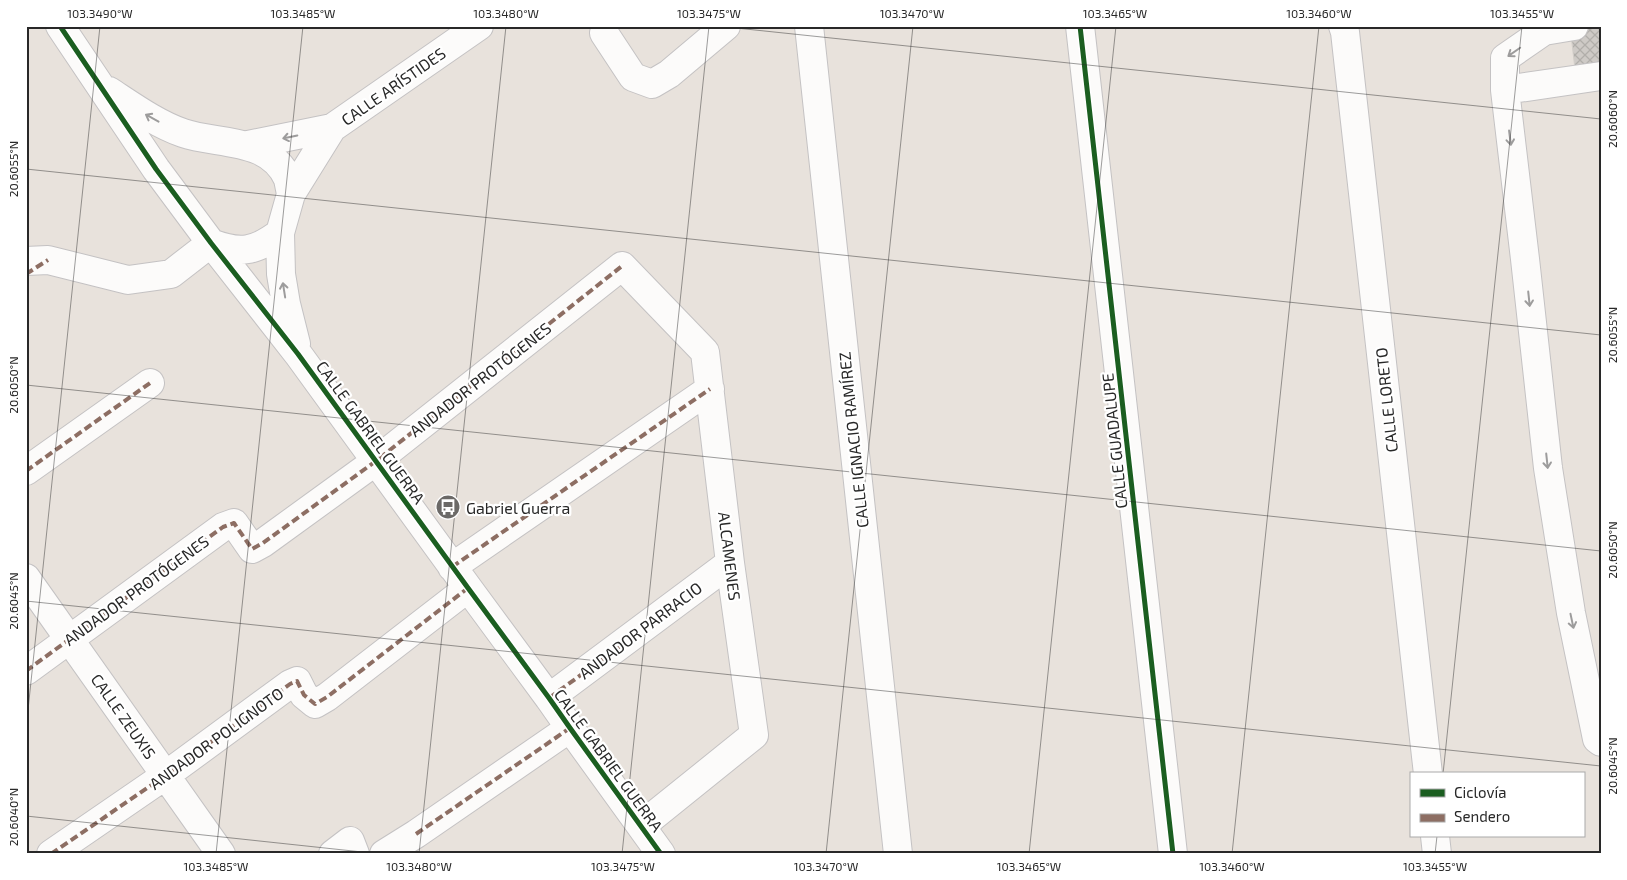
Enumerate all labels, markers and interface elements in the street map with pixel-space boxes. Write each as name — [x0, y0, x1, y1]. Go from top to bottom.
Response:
text: 103.3490°W — [67, 6, 133, 20]
text: 103.3485°W — [271, 6, 335, 20]
text: 103.3480°W — [473, 6, 539, 20]
text: 103.3475°W — [677, 6, 741, 20]
text: 103.3470°W — [880, 6, 944, 20]
text: 103.3465°W — [1083, 6, 1147, 20]
text: 103.3460°W — [1286, 6, 1352, 20]
text: 103.3455°W — [1490, 6, 1554, 20]
street label: CALLE ARÍSTIDES — [337, 43, 449, 129]
one-way arrow — [1508, 47, 1522, 57]
text: 20.6060°N — [1605, 90, 1619, 148]
one-way arrow — [146, 112, 160, 122]
one-way arrow — [1505, 130, 1515, 146]
one-way arrow — [283, 132, 299, 142]
text: 20.6055°N — [6, 141, 20, 197]
one-way arrow — [278, 282, 288, 298]
one-way arrow — [1524, 291, 1534, 307]
text: 20.6055°N — [1605, 307, 1619, 363]
street label: ANDADOR PROTÓGENES — [405, 318, 555, 440]
street label: CALLE LORETO — [1371, 347, 1401, 453]
street label: CALLE IGNACIO RAMÍREZ — [834, 351, 872, 529]
text: 20.6050°N — [6, 356, 20, 414]
street label: CALLE GABRIEL GUERRA — [313, 357, 429, 507]
street label: CALLE GUADALUPE — [1097, 372, 1131, 510]
one-way arrow — [1542, 453, 1552, 469]
bus stop icon: Gabriel Guerra — [435, 494, 461, 520]
place label: Gabriel Guerra — [466, 498, 570, 517]
street label: ALCAMENES — [715, 511, 745, 601]
text: 20.6050°N — [1605, 521, 1619, 579]
street label: ANDADOR PROTÓGENES — [60, 531, 212, 649]
text: 20.6045°N — [6, 572, 20, 630]
street label: ANDADOR PARRACIO — [575, 578, 705, 682]
one-way arrow — [1568, 613, 1578, 629]
street label: CALLE ZEUXIS — [88, 670, 160, 762]
street label: ANDADOR POLIGNOTO — [145, 683, 287, 793]
street label: CALLE GABRIEL GUERRA — [551, 685, 667, 835]
text: 20.6045°N — [1605, 737, 1619, 795]
legend — [1410, 772, 1584, 838]
text: Ciclovía — [1454, 783, 1506, 801]
text: 20.6040°N — [6, 788, 20, 846]
text: Sendero — [1454, 807, 1510, 825]
text: 103.3485°W — [184, 859, 248, 873]
text: 103.3480°W — [386, 859, 452, 873]
text: 103.3475°W — [591, 859, 655, 873]
text: 103.3470°W — [794, 859, 858, 873]
text: 103.3465°W — [997, 859, 1061, 873]
text: 103.3460°W — [1199, 859, 1265, 873]
text: 103.3455°W — [1403, 859, 1467, 873]

